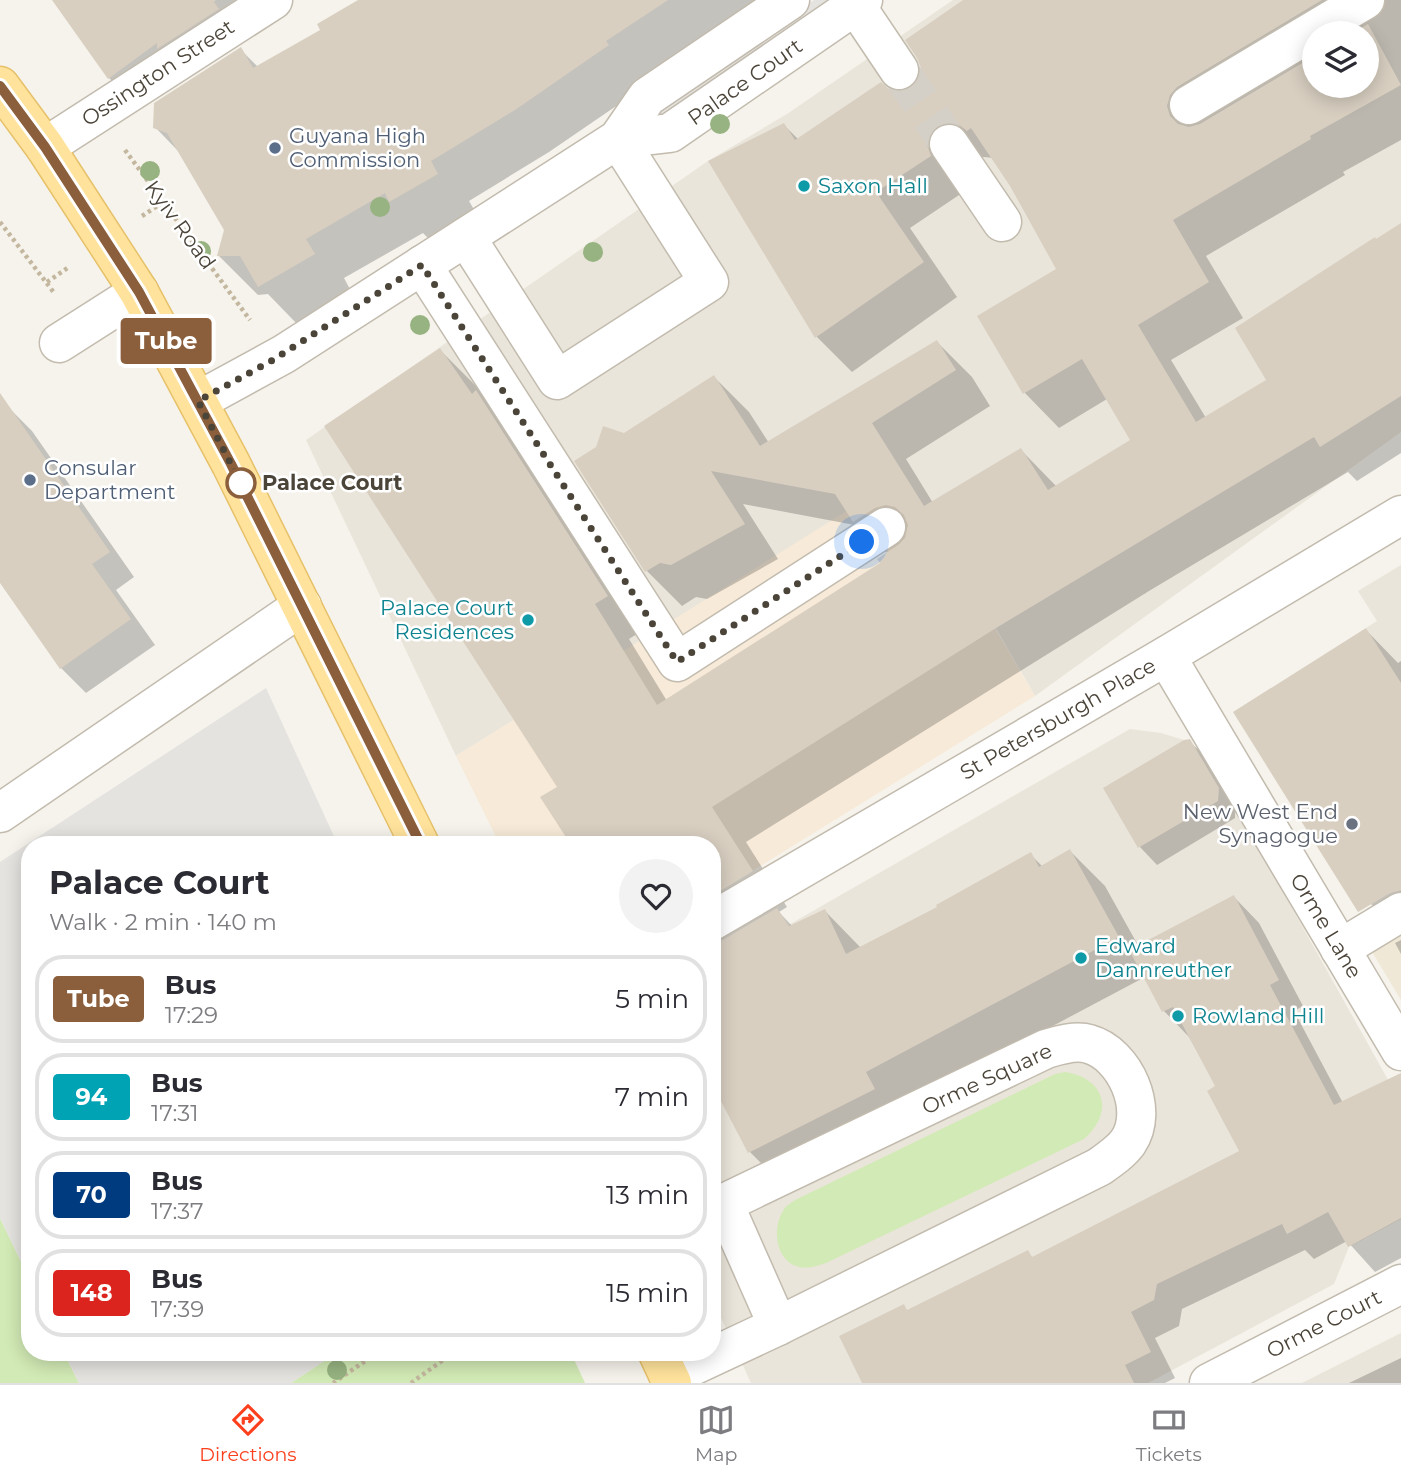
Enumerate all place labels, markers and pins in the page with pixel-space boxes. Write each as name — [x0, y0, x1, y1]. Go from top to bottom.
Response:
place label: Guyana High Commission — [289, 123, 426, 172]
marker: Guyana High Commission — [267, 140, 283, 156]
place label: Saxon Hall — [818, 173, 928, 198]
marker: Saxon Hall — [796, 178, 812, 194]
place label: Consular Department — [44, 455, 176, 504]
marker: Palace Court — [226, 468, 256, 498]
place label: Palace Court — [262, 470, 402, 495]
marker: Consular Department — [22, 472, 38, 488]
place label: Palace Court Residences — [380, 595, 514, 644]
marker: Palace Court Residences — [520, 612, 536, 628]
place label: New West End Synagogue — [1183, 799, 1338, 848]
marker: New West End Synagogue — [1344, 816, 1360, 832]
place label: Edward Dannreuther — [1095, 933, 1232, 982]
marker: Edward Dannreuther — [1073, 950, 1089, 966]
place label: Rowland Hill — [1192, 1003, 1325, 1028]
marker: Rowland Hill — [1170, 1008, 1186, 1024]

